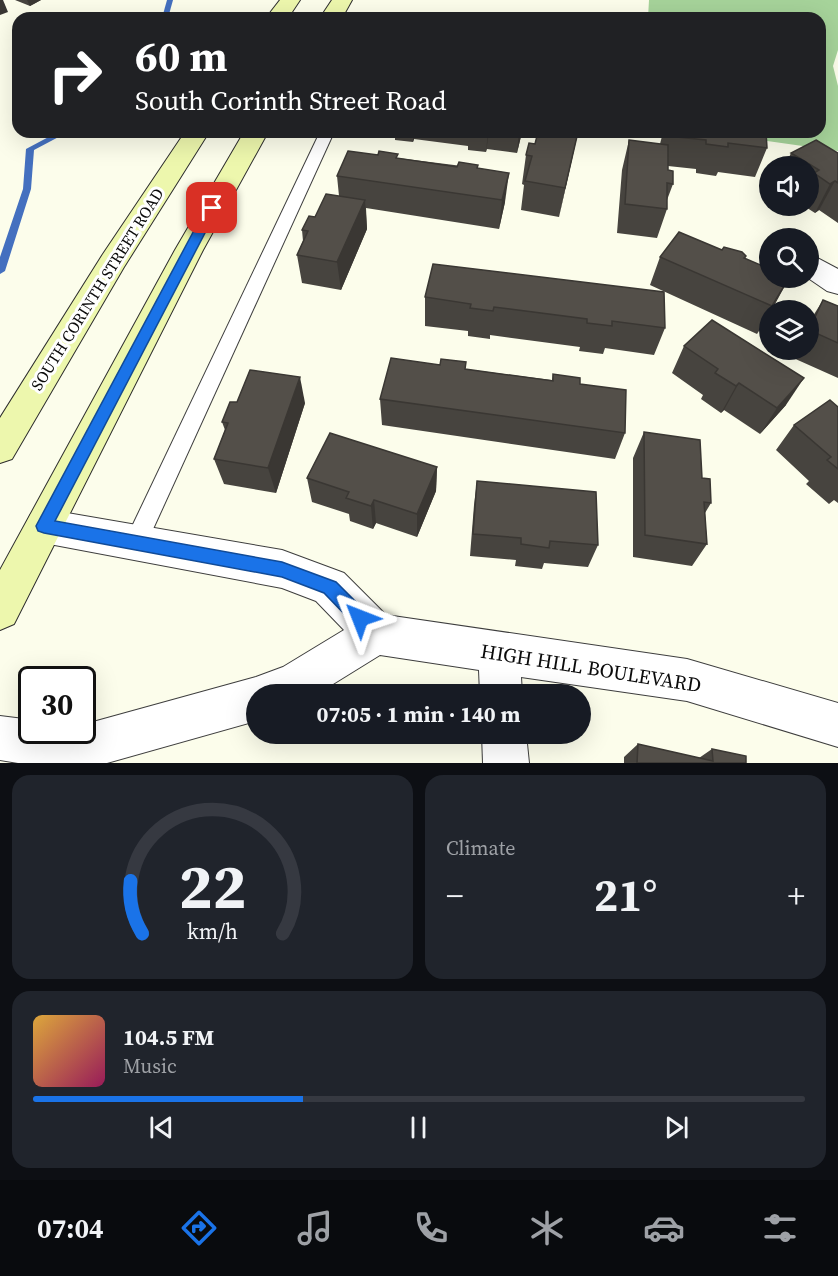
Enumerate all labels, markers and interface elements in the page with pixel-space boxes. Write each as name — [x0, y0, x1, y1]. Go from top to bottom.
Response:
text: 60 m — [135, 27, 228, 85]
icon: right — [36, 36, 114, 114]
text: South Corinth Street Road — [135, 82, 447, 119]
map controls — [759, 156, 819, 360]
button: sound — [759, 156, 819, 216]
pin — [186, 182, 237, 233]
street label: SOUTH CORINTH STREET ROAD — [25, 184, 169, 394]
icon: arrive — [195, 191, 228, 224]
button: search — [759, 228, 819, 288]
button: layers — [759, 300, 819, 360]
position arrow — [328, 586, 392, 650]
street label: HIGH HILL BOULEVARD — [479, 637, 703, 699]
speed limit sign: 30 — [18, 666, 96, 744]
text: 07:05 · 1 min · 140 m — [317, 699, 520, 729]
text: Climate — [446, 834, 515, 862]
text: 22 — [179, 843, 246, 929]
text: 21° — [594, 864, 657, 926]
text: − — [446, 873, 464, 918]
text: + — [787, 873, 805, 918]
text: km/h — [187, 917, 238, 946]
text: 104.5 FM — [123, 1022, 214, 1052]
text: Music — [123, 1052, 177, 1080]
icon: previous — [145, 1111, 178, 1144]
icon: pause — [402, 1111, 435, 1144]
icon: next — [660, 1111, 693, 1144]
icon: directions — [178, 1207, 220, 1249]
icon: music — [294, 1207, 336, 1249]
icon: phone — [410, 1207, 452, 1249]
icon: climate — [526, 1207, 568, 1249]
icon: car — [643, 1207, 685, 1249]
icon: filters — [759, 1207, 801, 1249]
text: 07:04 — [37, 1210, 104, 1247]

